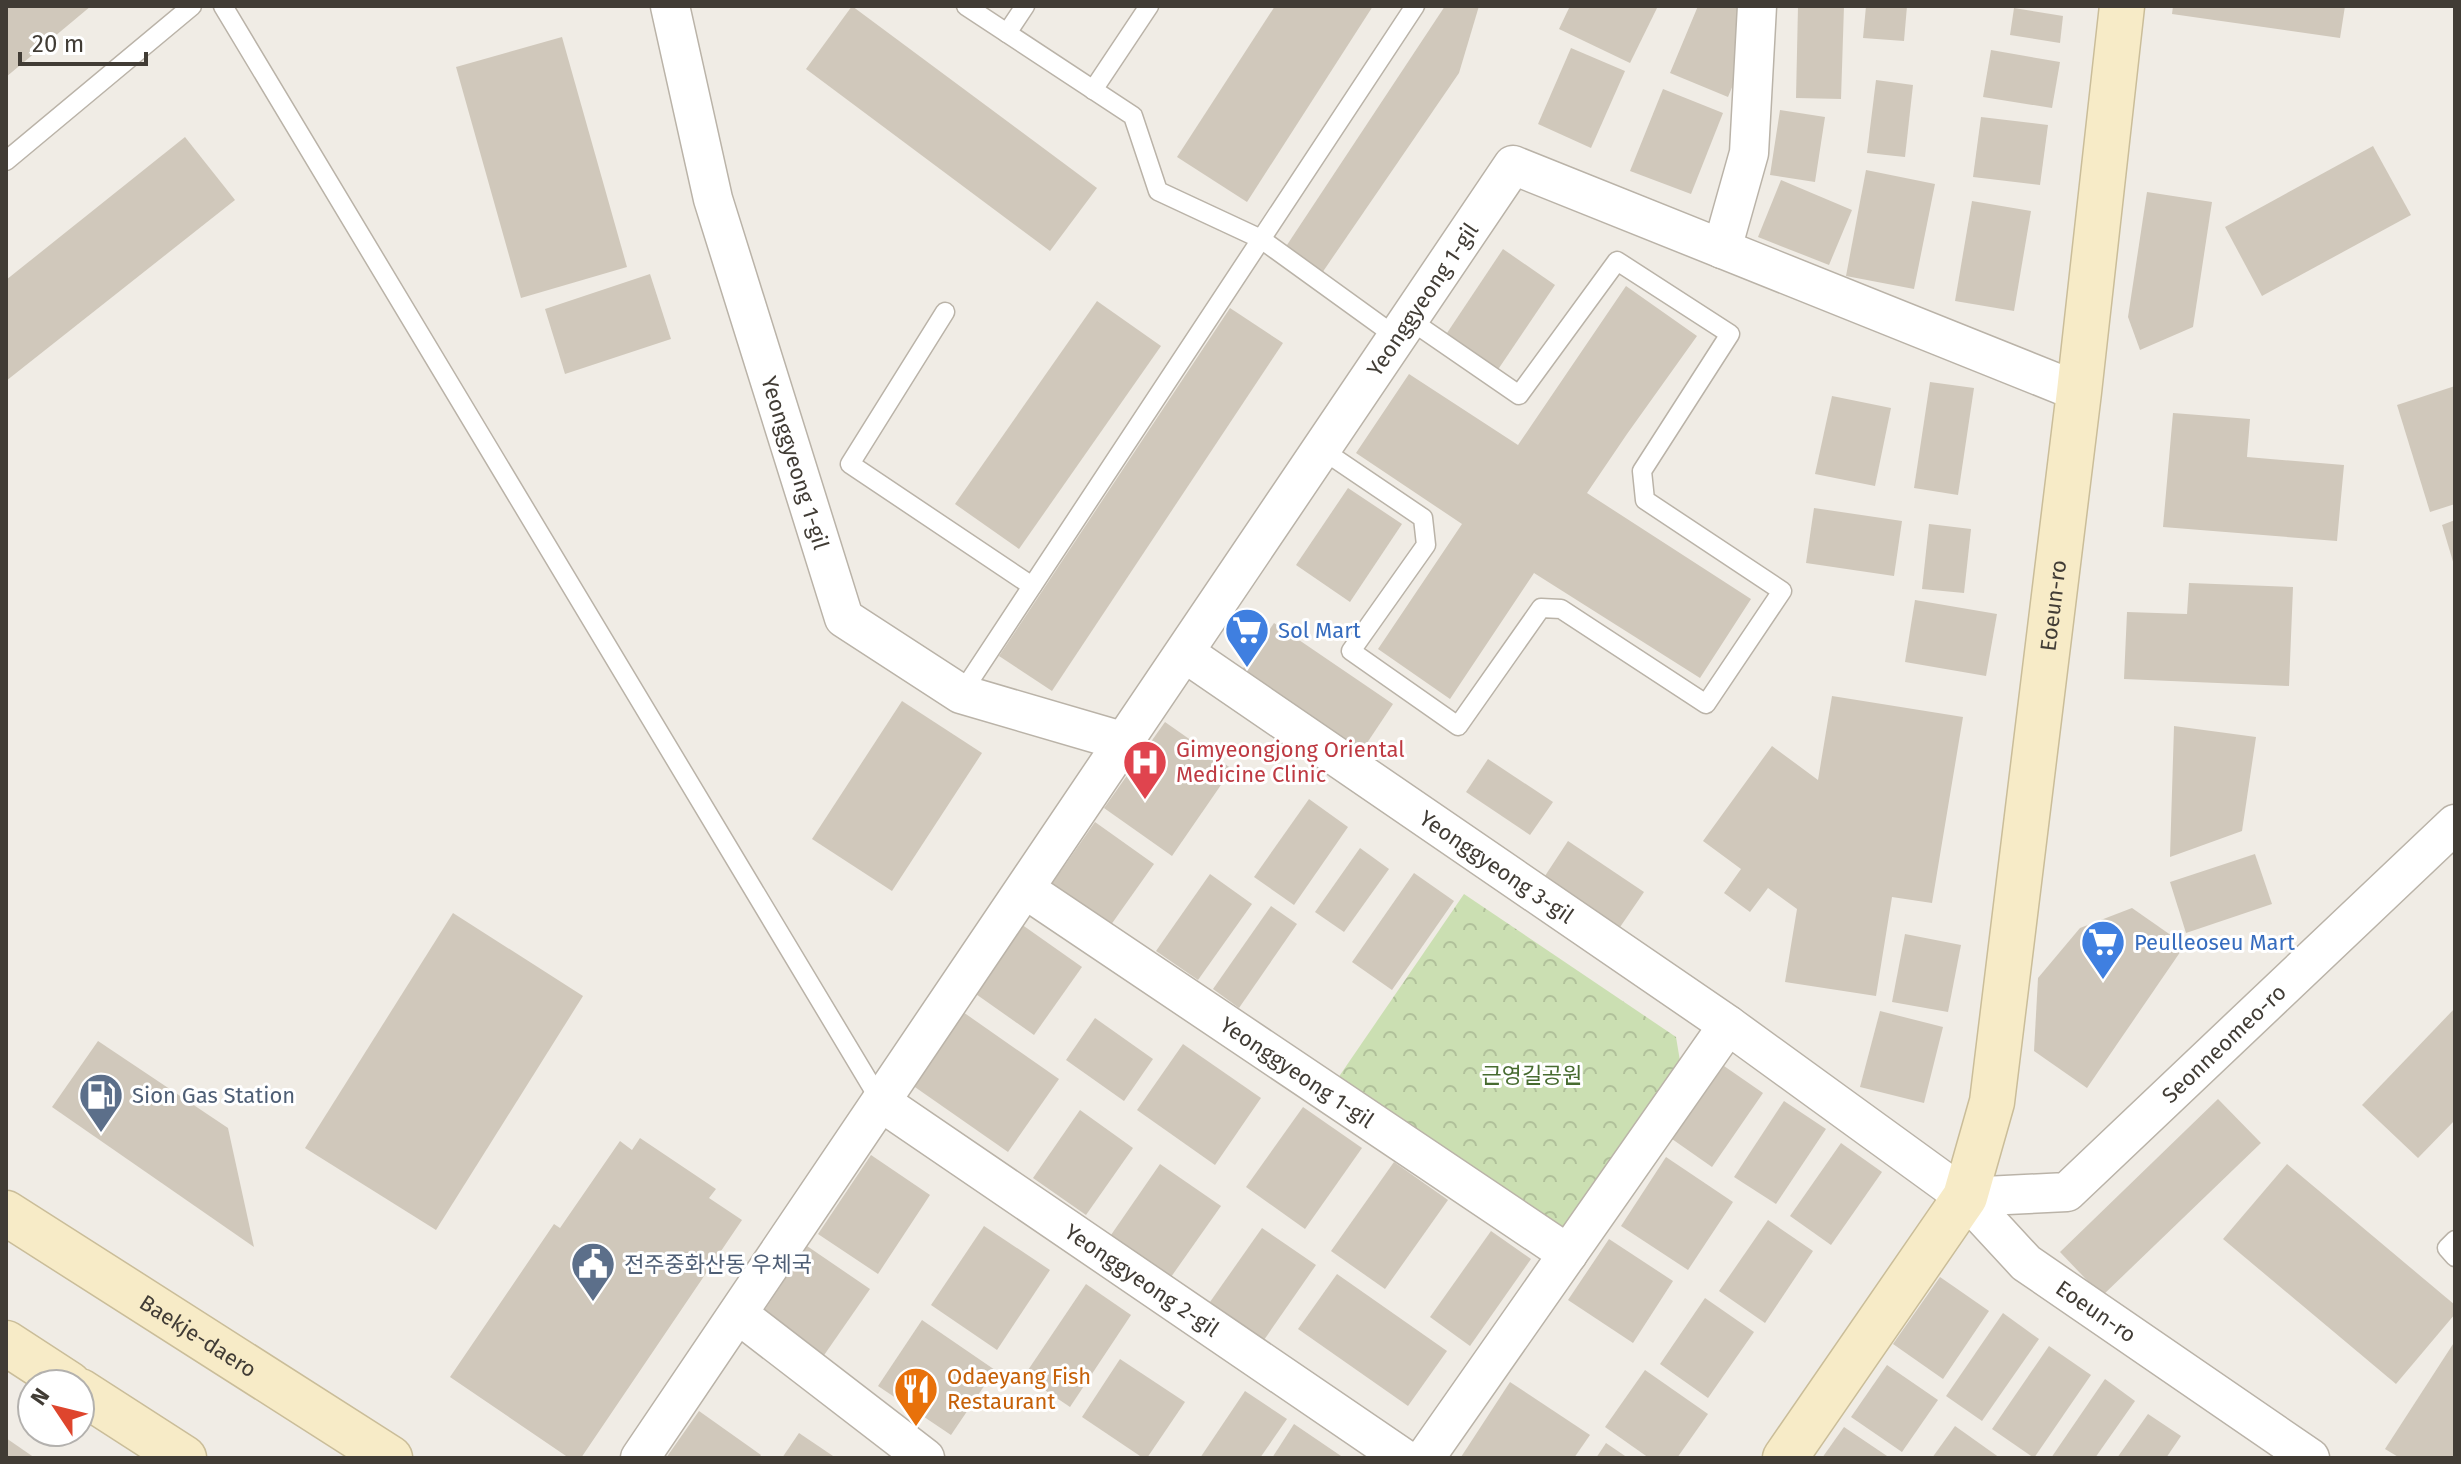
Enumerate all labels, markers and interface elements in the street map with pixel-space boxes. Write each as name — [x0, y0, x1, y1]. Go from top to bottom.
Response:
scale bar — [20, 16, 146, 66]
text: 20 m — [32, 30, 84, 58]
street label: Yeonggyeong 1-gil — [1361, 217, 1484, 381]
street label: Yeonggyeong 1-gil — [756, 373, 835, 553]
street label: Eoeun-ro — [2034, 558, 2072, 653]
supermarket icon: Sol Mart — [1223, 606, 1271, 669]
place label: Sol Mart — [1278, 617, 1361, 644]
place label: Gimyeongjong Oriental Medicine Clinic — [1176, 736, 1405, 788]
hospital icon: Gimyeongjong Oriental Medicine Clinic — [1121, 738, 1169, 801]
street label: Yeonggyeong 3-gil — [1414, 804, 1579, 929]
supermarket icon: Peulleoseu Mart — [2079, 918, 2127, 981]
place label: Peulleoseu Mart — [2134, 929, 2295, 956]
street label: Seonneomeo-ro — [2156, 978, 2291, 1109]
street label: Yeonggyeong 1-gil — [1215, 1011, 1379, 1133]
park label: 근영길공원 — [1481, 1062, 1583, 1089]
fuel station icon: Sion Gas Station — [77, 1071, 125, 1134]
place label: Sion Gas Station — [132, 1082, 295, 1109]
street label: Yeonggyeong 2-gil — [1060, 1218, 1225, 1342]
public building icon: 전주중화산동 우체국 — [569, 1240, 617, 1303]
place label: 전주중화산동 우체국 — [624, 1251, 812, 1278]
street label: Eoeun-ro — [2051, 1274, 2142, 1348]
street label: Baekje-daero — [135, 1288, 262, 1383]
place label: Odaeyang Fish Restaurant — [947, 1363, 1091, 1415]
restaurant icon: Odaeyang Fish Restaurant — [892, 1365, 940, 1428]
north arrow — [16, 1368, 96, 1448]
text: N — [25, 1383, 55, 1411]

